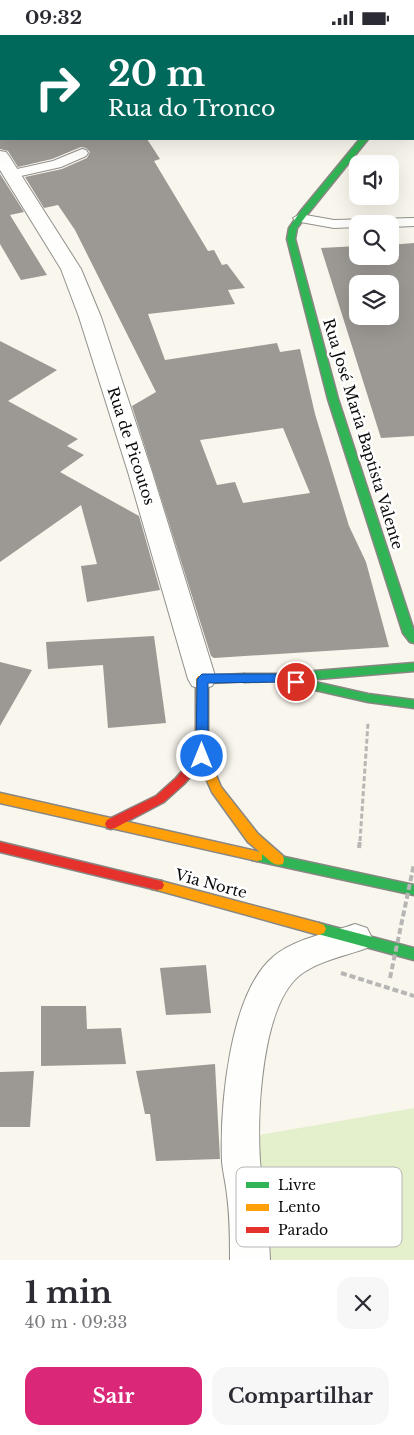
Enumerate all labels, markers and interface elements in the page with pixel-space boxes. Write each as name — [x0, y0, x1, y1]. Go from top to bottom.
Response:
text: 09:32 — [25, 6, 82, 29]
text: 20 m — [108, 52, 205, 95]
icon: right — [25, 55, 90, 120]
text: Rua do Tronco — [108, 95, 275, 122]
map controls — [349, 155, 399, 325]
button: sound — [349, 155, 399, 205]
button: search — [349, 215, 399, 265]
button: layers — [349, 275, 399, 325]
street label: Rua José Maria Baptista Valente — [319, 316, 408, 552]
street label: Rua de Picoutos — [103, 384, 160, 507]
pin — [275, 661, 317, 703]
icon: arrive — [282, 668, 310, 696]
position arrow — [175, 729, 227, 781]
street label: Via Norte — [172, 865, 249, 902]
legend — [236, 1167, 402, 1247]
text: Livre — [278, 1176, 316, 1194]
text: Lento — [278, 1198, 320, 1216]
text: Parado — [278, 1221, 328, 1239]
text: 1 min — [25, 1274, 112, 1311]
button: close — [337, 1277, 389, 1329]
text: 40 m · 09:33 — [25, 1312, 127, 1332]
button: Sair — [25, 1367, 202, 1425]
button: Compartilhar — [212, 1367, 389, 1425]

